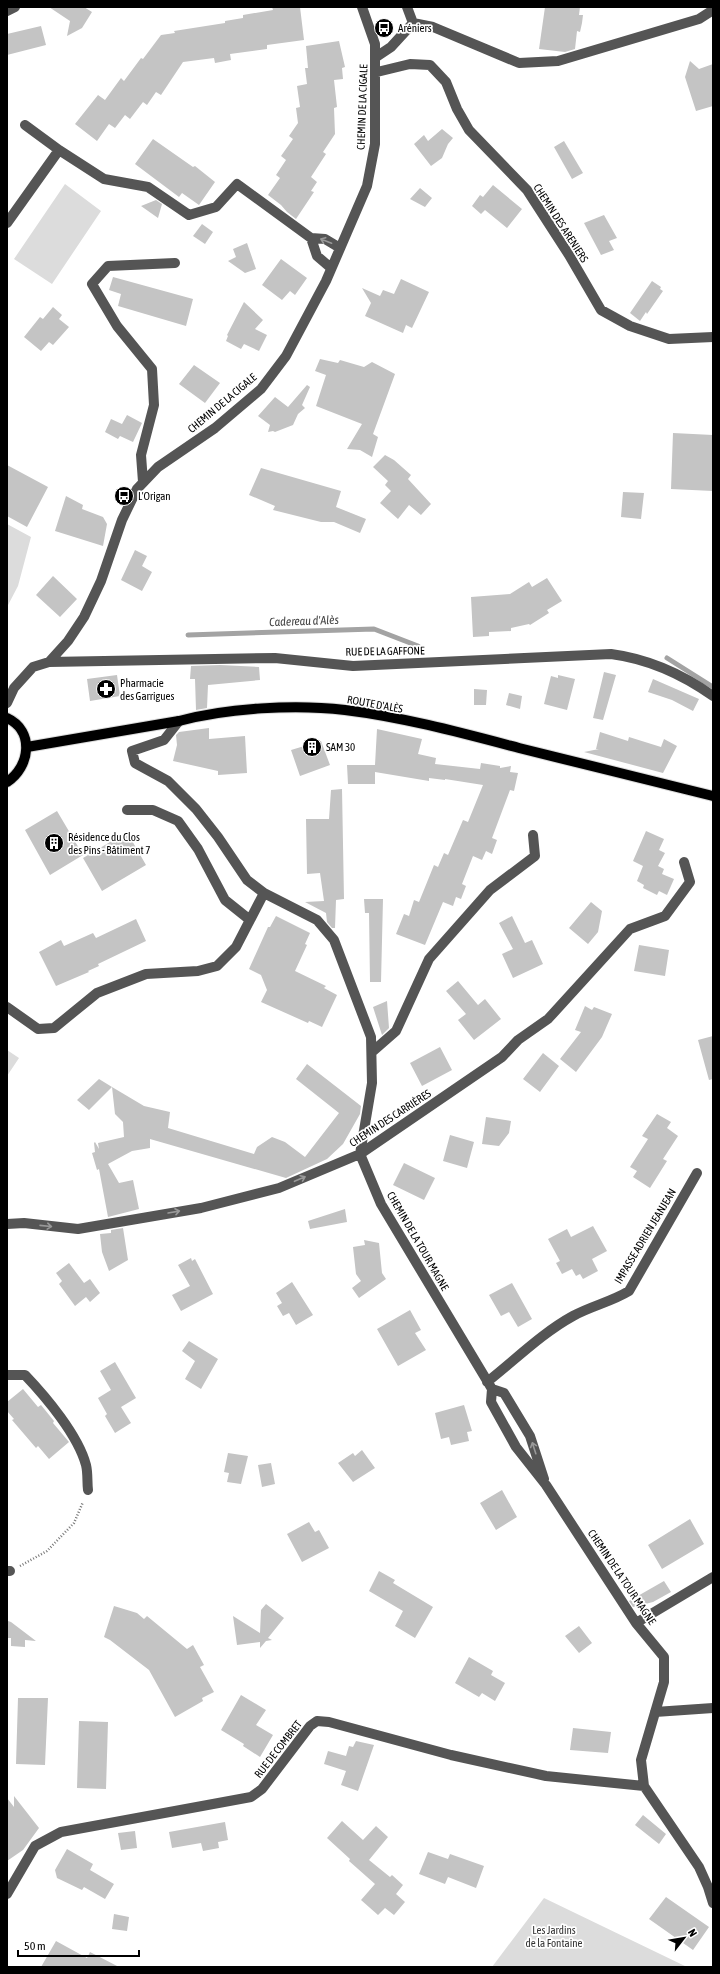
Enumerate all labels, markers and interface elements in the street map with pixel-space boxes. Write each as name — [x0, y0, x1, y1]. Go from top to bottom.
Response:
bus stop icon: Aréniers — [373, 17, 395, 39]
place label: Aréniers — [398, 22, 432, 34]
street label: CHEMIN DE LA CIGALE — [355, 64, 370, 150]
street label: CHEMIN DES ARENIERS — [531, 182, 591, 265]
one-way arrow — [321, 237, 333, 245]
street label: CHEMIN DE LA CIGALE — [185, 371, 259, 435]
bus stop icon: L'Origan — [113, 485, 135, 507]
place label: L'Origan — [138, 490, 171, 502]
water label: Cadereau d'Alès — [269, 613, 339, 629]
street label: RUE DE LA GAFFONE — [345, 644, 425, 658]
place label: Pharmacie des Garrigues — [120, 677, 175, 702]
pharmacy icon: Pharmacie des Garrigues — [95, 678, 117, 700]
street label: ROUTE D'ALÈS — [346, 693, 404, 715]
building icon: SAM 30 — [301, 736, 323, 758]
place label: SAM 30 — [326, 741, 355, 753]
place label: Résidence du Clos des Pins - Bâtiment 7 — [68, 831, 150, 856]
building icon: Résidence du Clos des Pins - Bâtiment 7 — [43, 832, 65, 854]
street label: CHEMIN DES CARRIÈRES — [347, 1087, 433, 1149]
one-way arrow — [293, 1175, 305, 1183]
street label: IMPASSE ADRIEN JEANJEAN — [612, 1186, 678, 1286]
street label: CHEMIN DE LA TOUR MAGNE — [385, 1189, 451, 1293]
one-way arrow — [167, 1208, 180, 1216]
one-way arrow — [39, 1222, 52, 1229]
one-way arrow — [530, 1442, 537, 1455]
street label: CHEMIN DE LA TOUR MAGNE — [586, 1527, 658, 1627]
street label: RUE DE COMBRET — [252, 1718, 304, 1780]
north arrow — [664, 1918, 704, 1958]
park label: Les Jardins de la Fontaine — [525, 1924, 583, 1949]
text: N — [686, 1927, 699, 1939]
scale bar — [18, 1932, 139, 1958]
text: 50 m — [24, 1939, 46, 1953]

